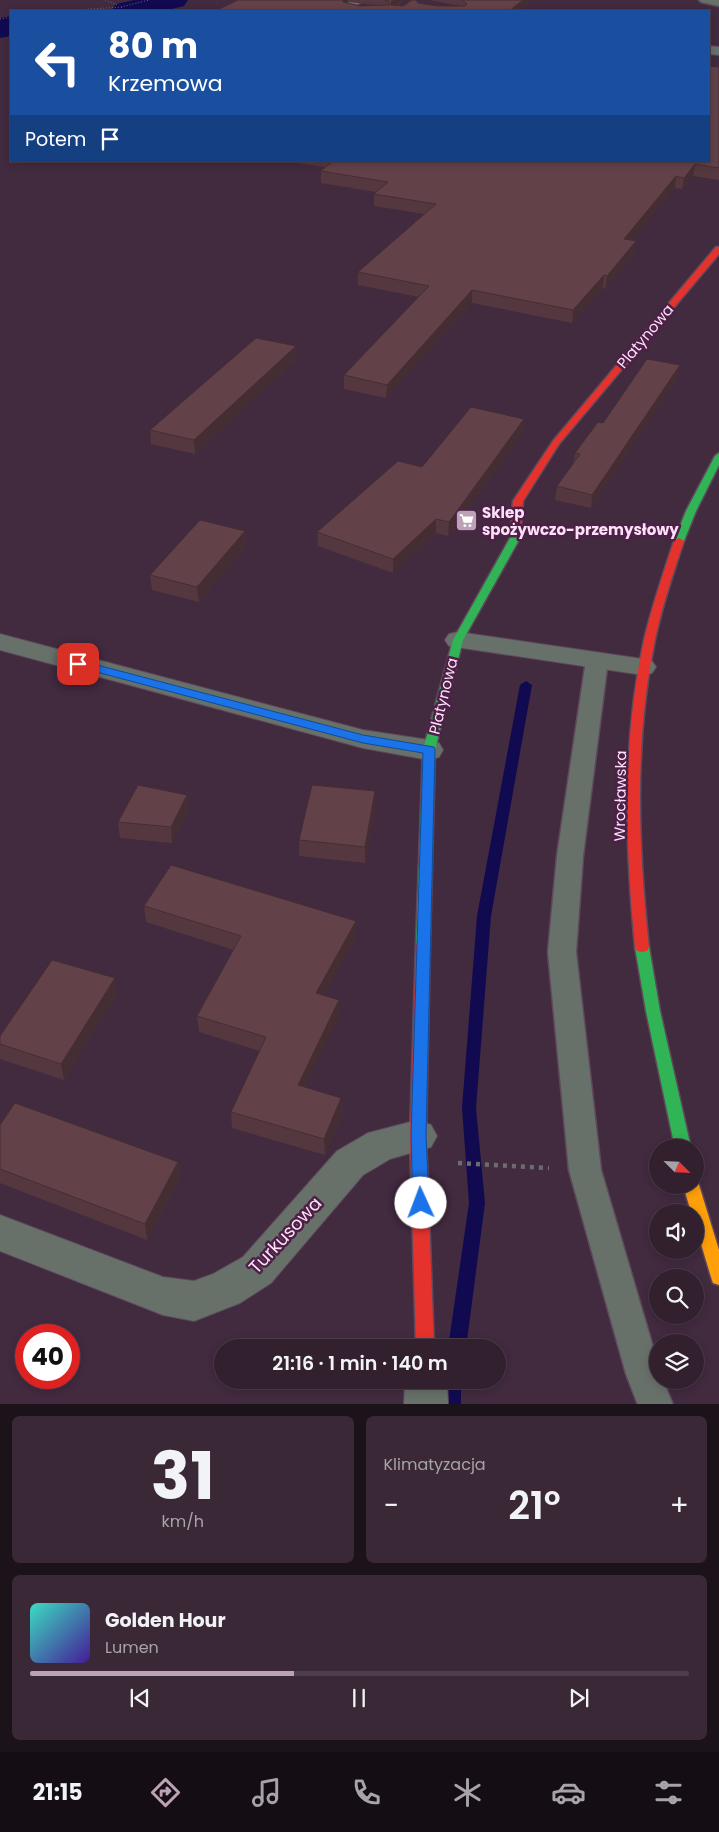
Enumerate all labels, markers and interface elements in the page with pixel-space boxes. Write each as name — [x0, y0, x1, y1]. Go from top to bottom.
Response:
text: 80 m — [108, 21, 198, 70]
icon: left — [25, 30, 90, 95]
text: Krzemowa — [108, 68, 223, 99]
icon: arrive — [96, 125, 124, 153]
text: Potem — [25, 126, 86, 153]
street label: Platynowa — [612, 299, 678, 373]
place label: Sklep spożywczo-przemysłowy — [482, 502, 679, 540]
supermarket icon: Sklep spożywczo-przemysłowy — [454, 509, 478, 533]
pin — [57, 643, 99, 685]
icon: arrive — [64, 650, 92, 678]
street label: Platynowa — [423, 656, 463, 736]
street label: Wrocławska — [609, 750, 631, 842]
north arrow — [649, 1139, 704, 1194]
map controls — [649, 1139, 704, 1389]
position arrow — [394, 1176, 446, 1228]
street label: Turkusowa — [243, 1191, 327, 1279]
button: sound — [649, 1204, 704, 1259]
button: search — [649, 1269, 704, 1324]
speed limit sign: 40 — [15, 1324, 80, 1389]
button: layers — [649, 1334, 704, 1389]
text: 21:16 · 1 min · 140 m — [272, 1350, 448, 1377]
text: 31 — [151, 1431, 215, 1522]
text: Klimatyzacja — [384, 1453, 486, 1476]
text: 21° — [508, 1479, 561, 1532]
text: − — [384, 1486, 399, 1525]
text: + — [670, 1486, 689, 1525]
text: km/h — [161, 1510, 204, 1533]
text: Golden Hour — [105, 1607, 226, 1634]
text: Lumen — [105, 1636, 159, 1659]
icon: previous — [126, 1684, 154, 1712]
icon: pause — [345, 1684, 373, 1712]
icon: next — [565, 1684, 593, 1712]
icon: directions — [148, 1775, 183, 1810]
icon: music — [249, 1775, 284, 1810]
icon: phone — [349, 1775, 384, 1810]
icon: climate — [450, 1775, 485, 1810]
icon: car — [551, 1775, 586, 1810]
icon: filters — [651, 1775, 686, 1810]
text: 21:15 — [33, 1777, 82, 1808]

